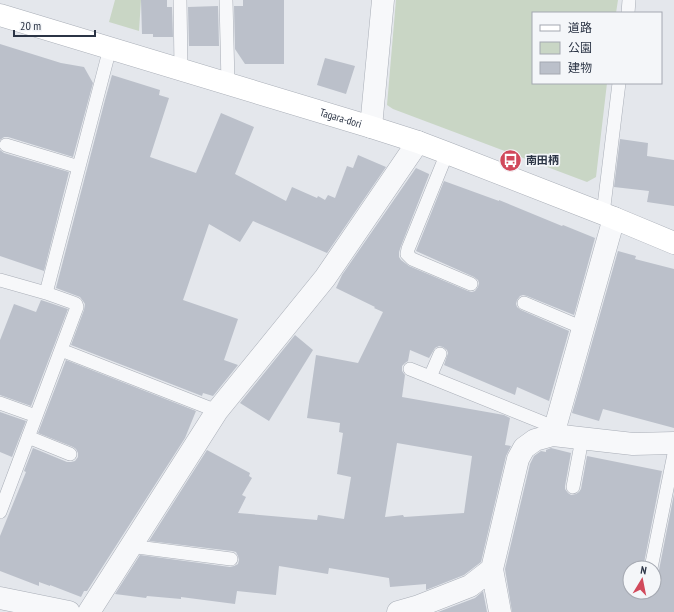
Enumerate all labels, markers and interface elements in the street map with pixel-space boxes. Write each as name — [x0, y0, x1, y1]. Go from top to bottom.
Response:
scale bar — [14, 12, 95, 38]
legend — [532, 12, 662, 84]
text: 20 m — [20, 18, 41, 33]
text: 道路 — [568, 20, 592, 35]
text: 公園 — [568, 40, 592, 55]
text: 建物 — [568, 60, 592, 75]
street label: Tagara-dori — [318, 105, 363, 131]
bus stop icon: 南田柄 — [498, 147, 524, 173]
place label: 南田柄 — [526, 153, 559, 167]
north arrow — [622, 560, 662, 600]
text: N — [640, 563, 648, 578]

